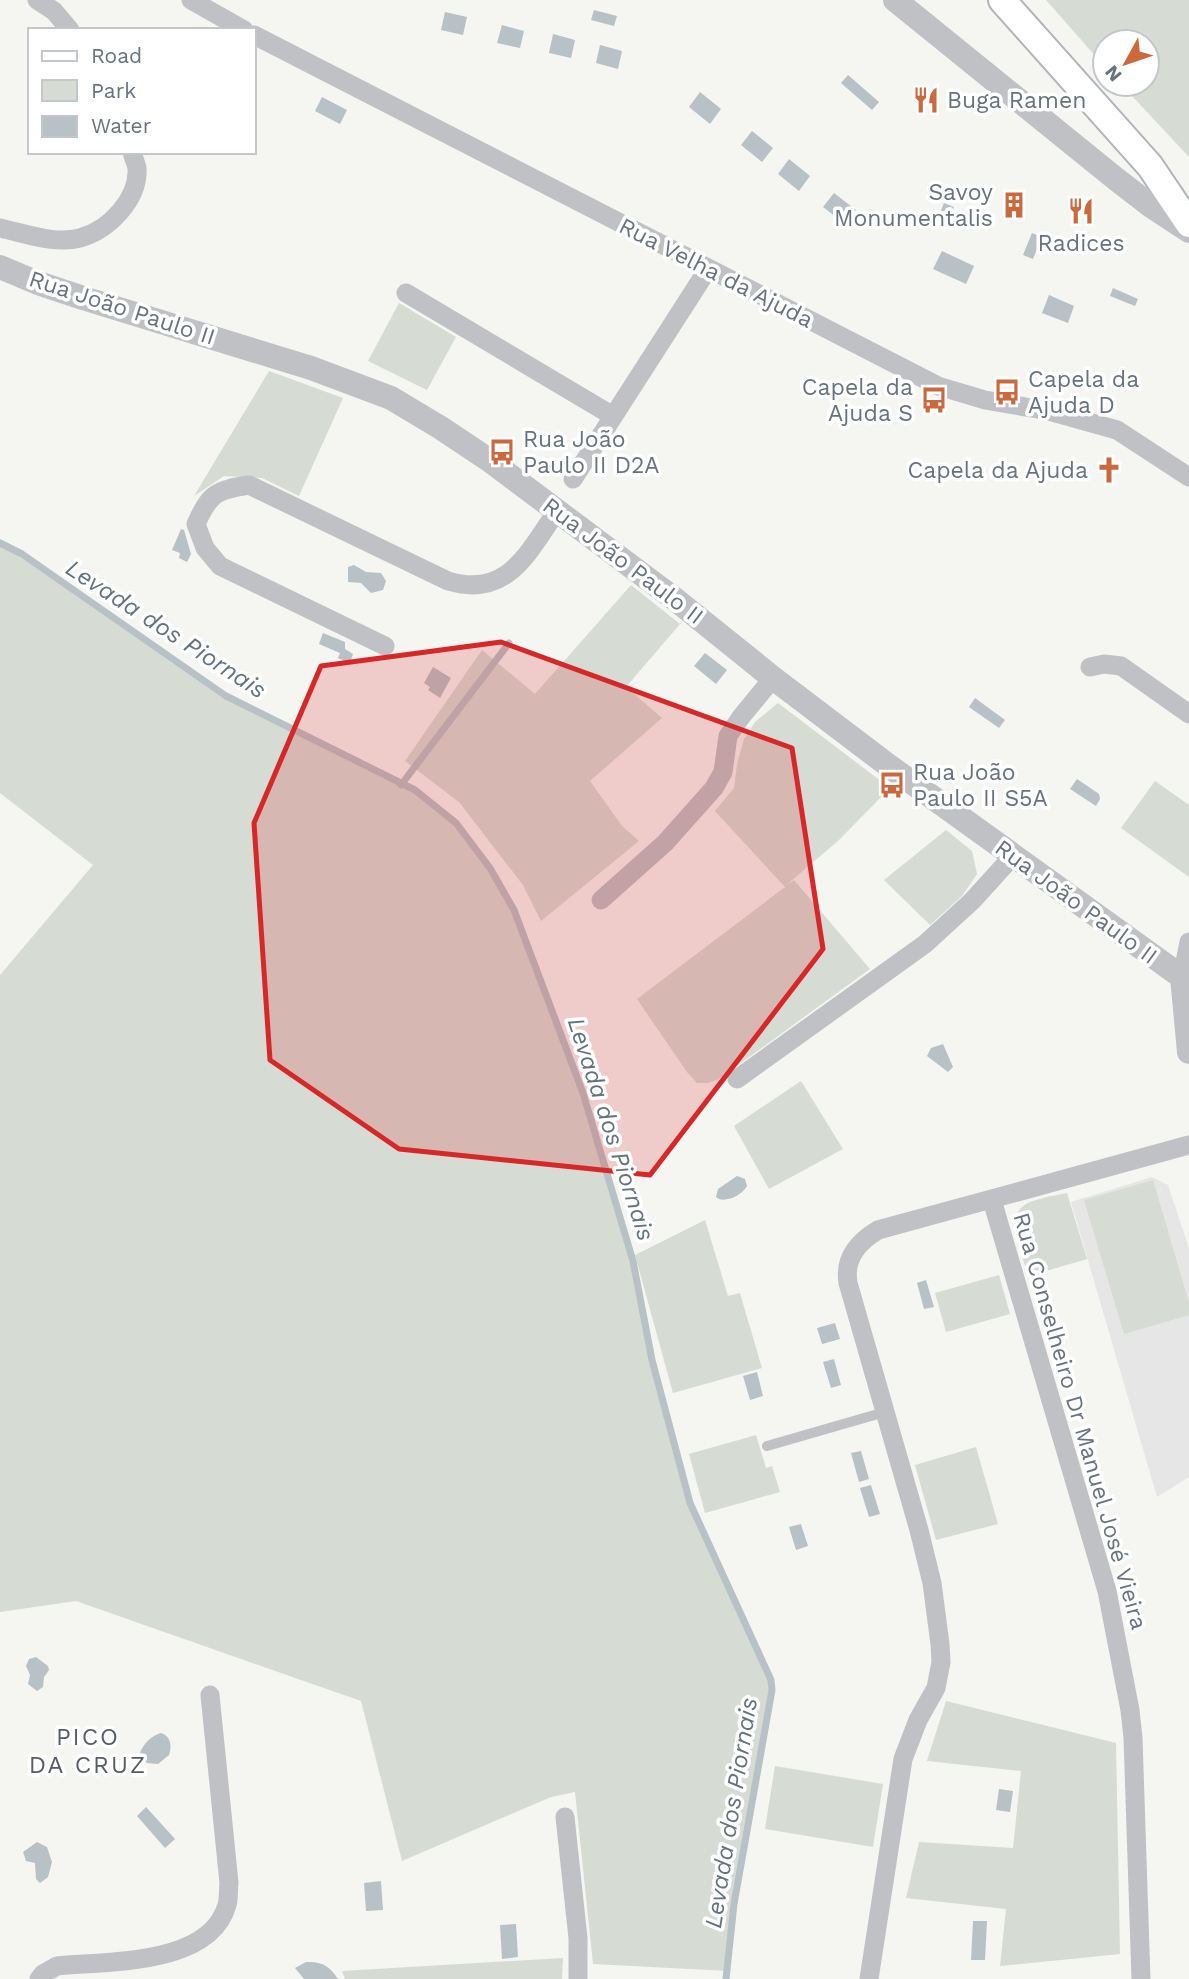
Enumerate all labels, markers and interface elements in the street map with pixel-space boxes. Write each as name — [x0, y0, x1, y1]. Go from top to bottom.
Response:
legend — [28, 28, 256, 154]
north arrow — [1091, 28, 1161, 98]
text: Road — [91, 43, 142, 68]
text: N — [1100, 61, 1127, 86]
text: Park — [91, 78, 136, 103]
restaurant icon: Buga Ramen — [911, 85, 941, 115]
place label: Buga Ramen — [947, 87, 1087, 114]
text: Water — [91, 113, 152, 138]
place label: Savoy Monumentalis — [834, 179, 993, 232]
building icon: Savoy Monumentalis — [999, 190, 1029, 220]
restaurant icon: Radices — [1066, 196, 1096, 226]
street label: Rua Velha da Ajuda — [614, 212, 818, 334]
place label: Radices — [1037, 230, 1125, 257]
street label: Rua João Paulo II — [26, 265, 218, 351]
place label: Capela da Ajuda D — [1028, 366, 1139, 419]
place label: Capela da Ajuda S — [802, 374, 913, 427]
bus stop icon: Capela da Ajuda D — [992, 377, 1022, 407]
bus stop icon: Capela da Ajuda S — [919, 385, 949, 415]
place label: Rua João Paulo II D2A — [523, 426, 660, 479]
bus stop icon: Rua João Paulo II D2A — [487, 437, 517, 467]
church icon: Capela da Ajuda — [1094, 455, 1124, 485]
place label: Capela da Ajuda — [907, 457, 1088, 484]
street label: Rua João Paulo II — [537, 492, 709, 630]
water label: Levada dos Piornais — [61, 554, 271, 704]
place label: Rua João Paulo II S5A — [913, 759, 1048, 812]
bus stop icon: Rua João Paulo II S5A — [877, 770, 907, 800]
street label: Rua João Paulo II — [990, 834, 1162, 970]
water label: Levada dos Piornais — [562, 1014, 660, 1244]
street label: Rua Conselheiro Dr Manuel José Vieira — [1007, 1209, 1153, 1633]
water label: Levada dos Piornais — [699, 1696, 763, 1930]
district label: PICO DA CRUZ — [29, 1723, 147, 1779]

